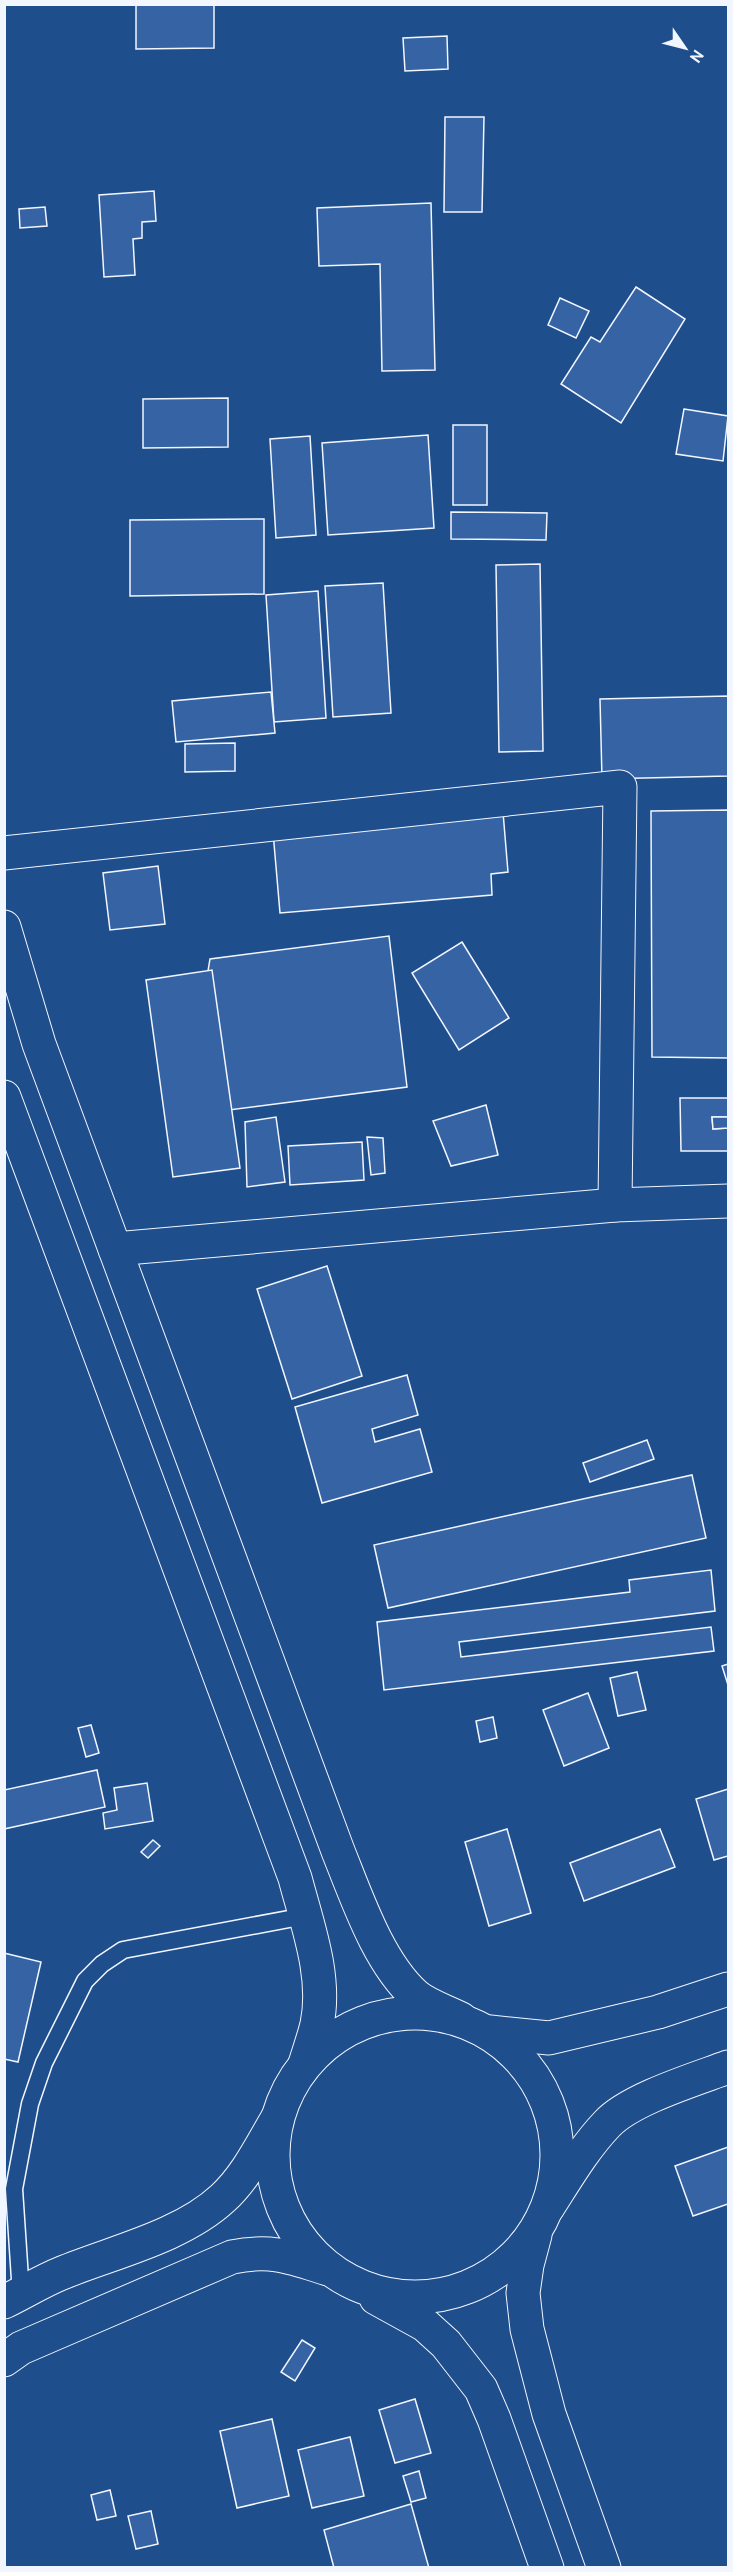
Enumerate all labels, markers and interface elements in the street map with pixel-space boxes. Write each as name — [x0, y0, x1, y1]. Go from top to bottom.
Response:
north arrow — [655, 18, 715, 78]
text: N — [686, 46, 708, 66]

